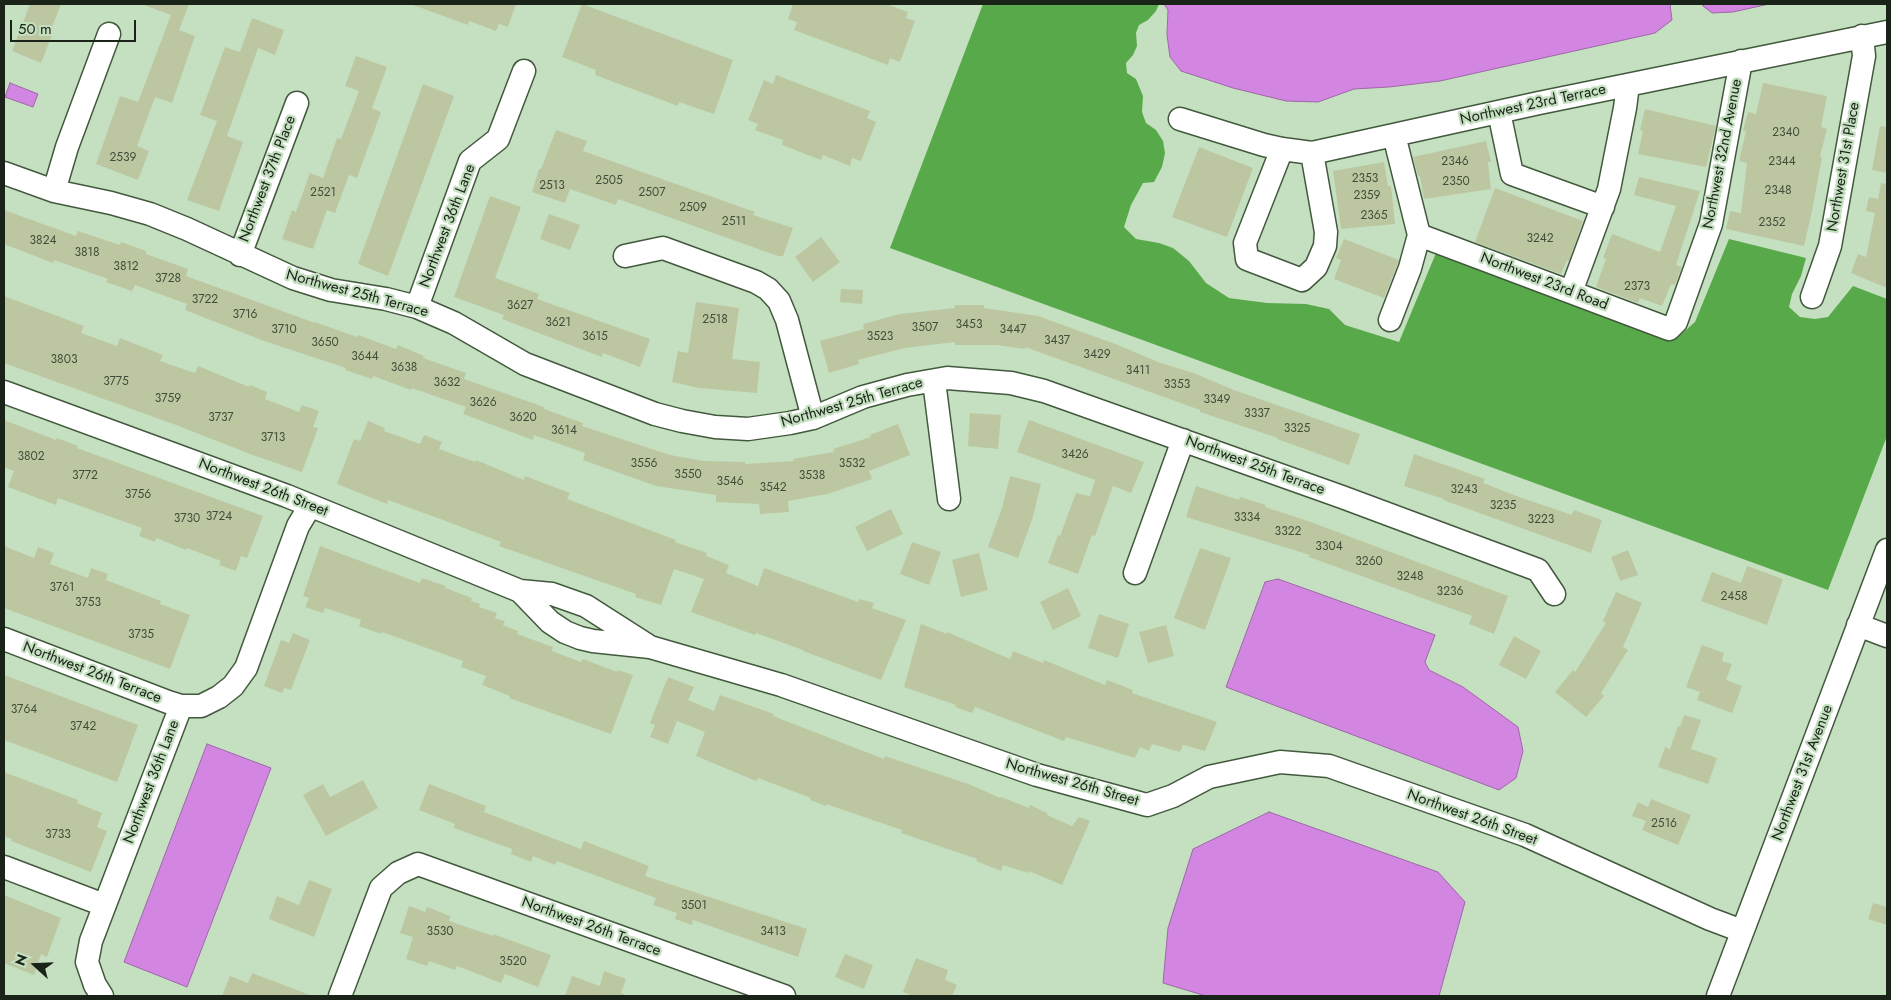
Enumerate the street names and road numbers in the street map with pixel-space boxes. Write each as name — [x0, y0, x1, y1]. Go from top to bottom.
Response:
street label: Northwest 32nd Avenue — [1700, 77, 1746, 231]
street label: Northwest 23rd Terrace — [1458, 81, 1608, 129]
street label: Northwest 31st Place — [1824, 101, 1864, 233]
street label: Northwest 37th Place — [236, 113, 300, 245]
street label: Northwest 36th Lane — [416, 162, 480, 290]
street label: Northwest 23rd Road — [1478, 249, 1610, 315]
street label: Northwest 25th Terrace — [284, 266, 430, 322]
street label: Northwest 25th Terrace — [779, 374, 925, 432]
street label: Northwest 25th Terrace — [1183, 432, 1327, 500]
street label: Northwest 26th Street — [196, 455, 330, 521]
street label: Northwest 26th Terrace — [20, 638, 164, 708]
street label: Northwest 31st Avenue — [1769, 703, 1837, 843]
street label: Northwest 36th Lane — [120, 718, 184, 846]
street label: Northwest 26th Street — [1004, 755, 1140, 811]
street label: Northwest 26th Street — [1404, 786, 1540, 850]
street label: Northwest 26th Terrace — [519, 893, 663, 961]

